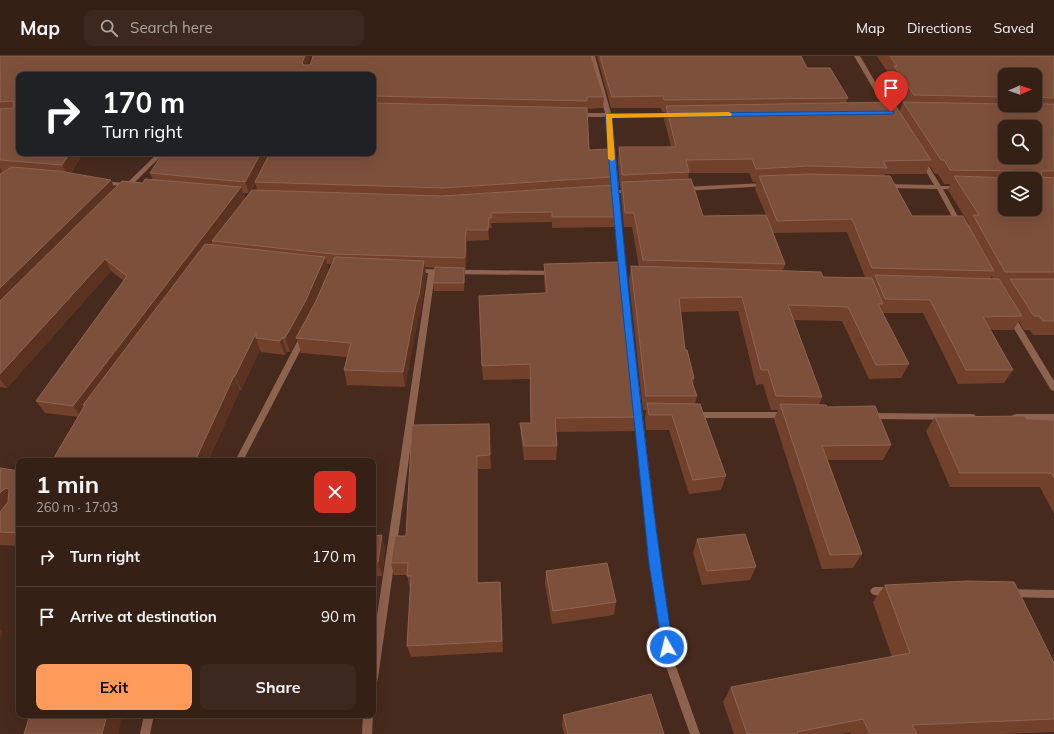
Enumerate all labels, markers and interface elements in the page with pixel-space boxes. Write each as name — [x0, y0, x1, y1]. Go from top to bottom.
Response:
search box — [84, 10, 364, 46]
text: Map — [20, 16, 60, 40]
icon: search — [98, 17, 120, 39]
text: Search here — [130, 18, 213, 37]
text: Map — [856, 19, 885, 37]
text: Directions — [907, 19, 972, 37]
text: Saved — [994, 19, 1034, 37]
north arrow — [998, 68, 1042, 112]
map controls — [998, 68, 1042, 216]
pin — [874, 71, 908, 112]
icon: arrive — [880, 77, 902, 99]
text: 170 m — [102, 85, 185, 120]
icon: right — [36, 88, 88, 140]
text: Turn right — [102, 120, 182, 143]
button: search — [998, 120, 1042, 164]
button: layers — [998, 172, 1042, 216]
text: 1 min — [36, 469, 99, 499]
button: close — [314, 471, 356, 513]
text: 260 m · 17:03 — [36, 499, 118, 515]
icon: right — [36, 546, 58, 568]
text: Turn right — [70, 547, 140, 566]
text: 170 m — [312, 547, 356, 566]
icon: arrive — [36, 606, 58, 628]
text: Arrive at destination — [70, 607, 217, 626]
text: 90 m — [321, 607, 356, 626]
position arrow — [646, 626, 688, 668]
button: Exit — [36, 664, 192, 710]
button: Share — [200, 664, 356, 710]

